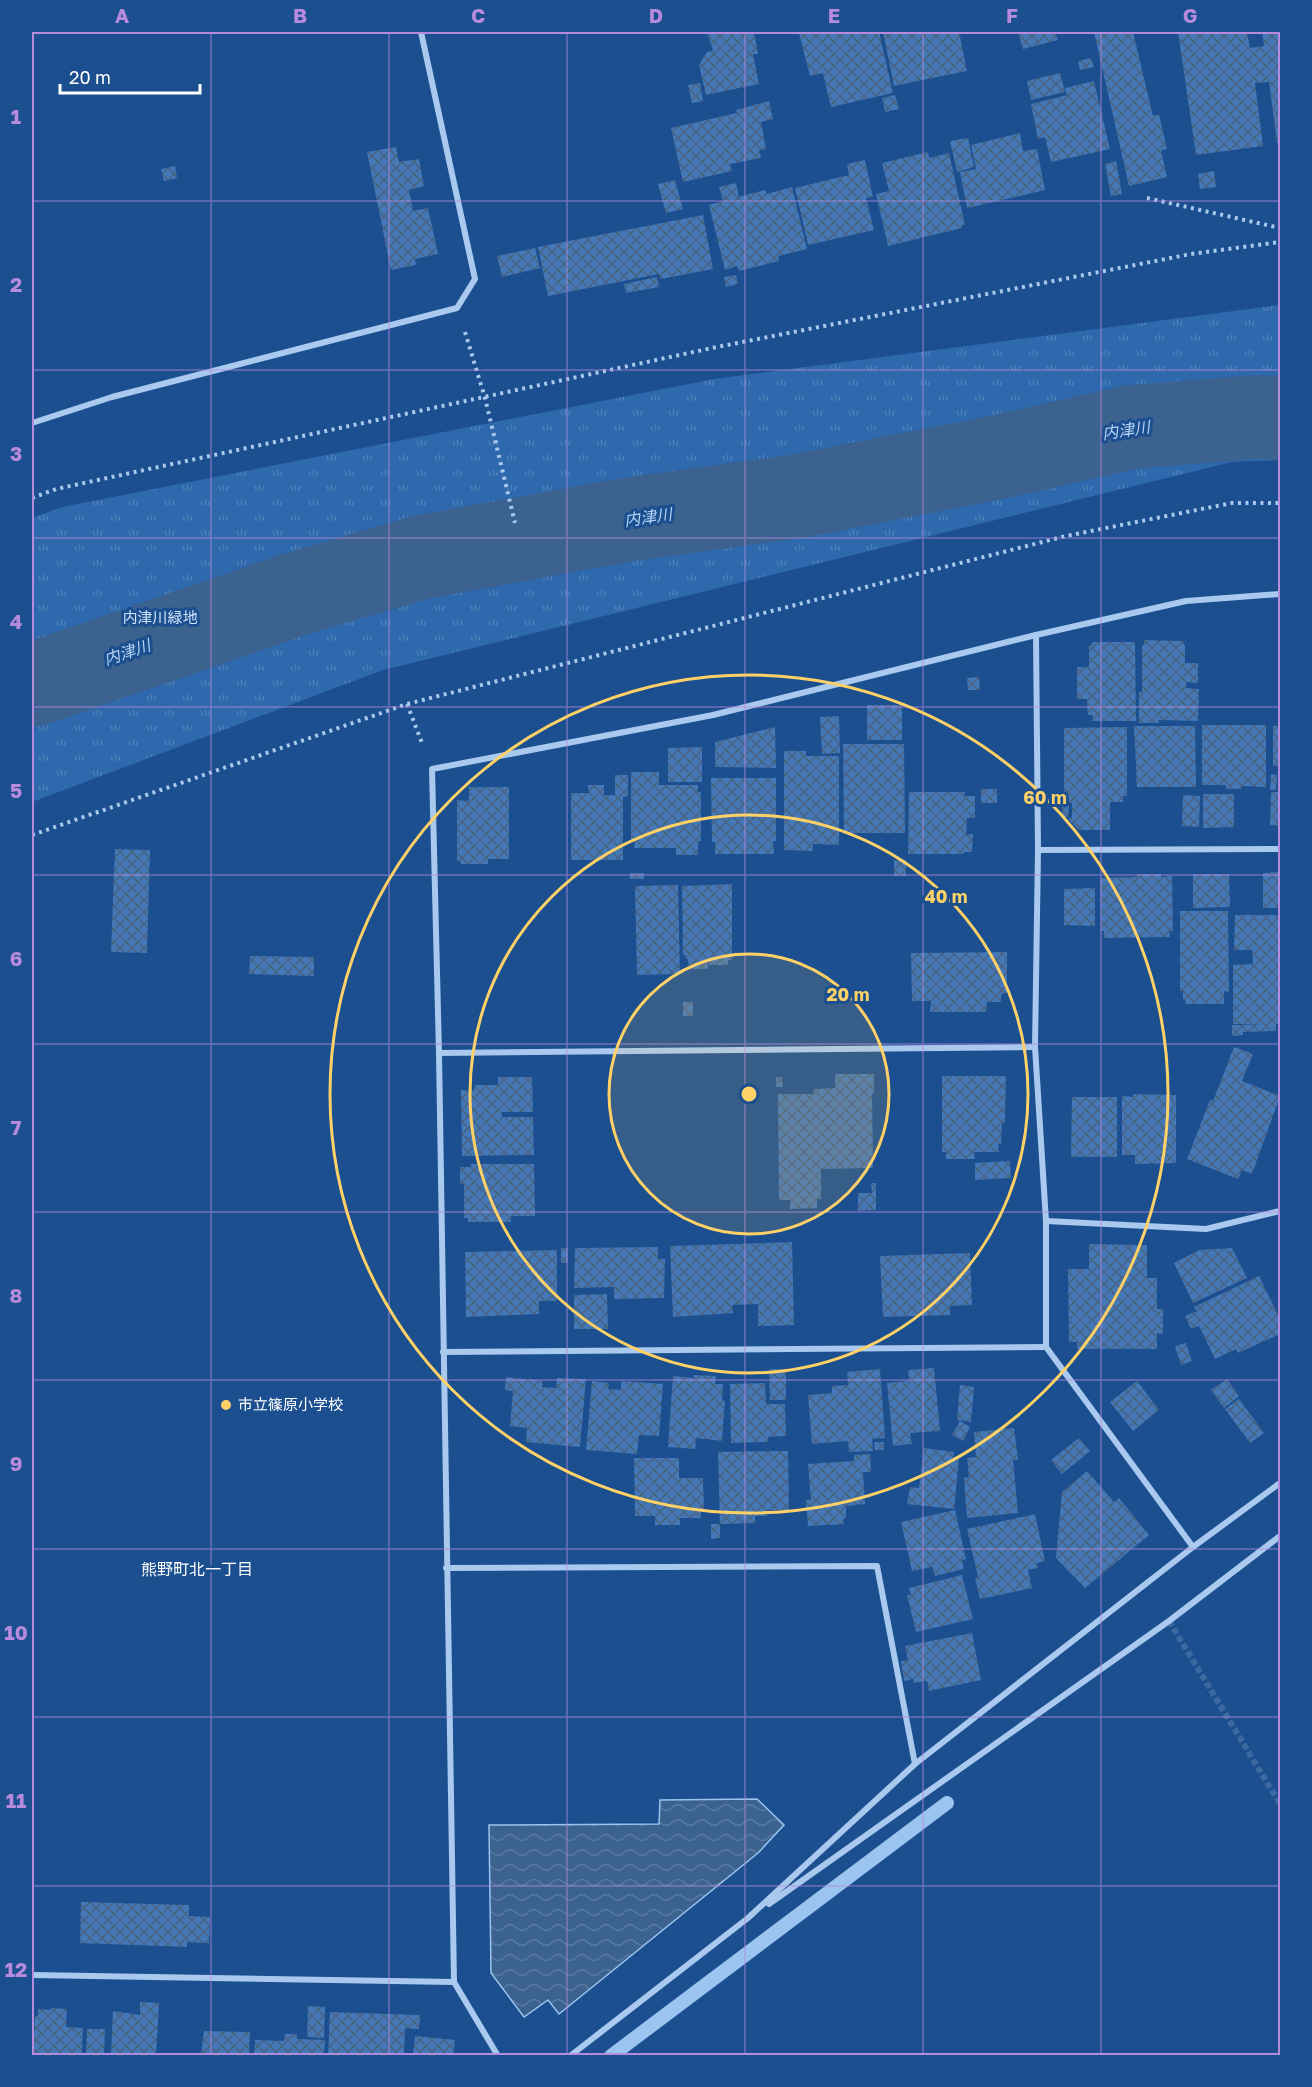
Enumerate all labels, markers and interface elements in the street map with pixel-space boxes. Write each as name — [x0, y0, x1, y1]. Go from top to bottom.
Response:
text: A — [115, 3, 129, 27]
text: B — [293, 3, 307, 27]
text: C — [471, 3, 485, 27]
text: D — [649, 3, 663, 27]
text: E — [828, 3, 840, 27]
text: F — [1006, 3, 1018, 27]
text: G — [1183, 3, 1197, 27]
scale bar — [60, 57, 200, 95]
text: 20 m — [69, 66, 111, 88]
text: 1 — [11, 104, 21, 128]
text: 2 — [10, 272, 22, 296]
water label: 内津川 — [1101, 416, 1153, 443]
text: 3 — [10, 441, 22, 465]
water label: 内津川 — [623, 503, 675, 530]
park label: 内津川緑地 — [122, 608, 198, 626]
text: 4 — [10, 609, 22, 633]
water label: 内津川 — [101, 634, 155, 669]
text: 5 — [10, 778, 22, 802]
text: 60 m — [1023, 786, 1067, 808]
text: 40 m — [924, 885, 968, 907]
text: 6 — [10, 946, 22, 970]
text: 20 m — [827, 983, 869, 1005]
centre of rings — [739, 1084, 759, 1104]
text: 7 — [11, 1115, 22, 1139]
text: 8 — [10, 1283, 22, 1307]
place label: 市立篠原小学校 — [238, 1395, 343, 1413]
marker: 市立篠原小学校 — [219, 1398, 233, 1412]
text: 9 — [10, 1451, 22, 1475]
district label: 熊野町北一丁目 — [141, 1559, 253, 1579]
text: 10 — [4, 1620, 28, 1644]
text: 11 — [6, 1788, 26, 1812]
text: 12 — [5, 1957, 27, 1981]

